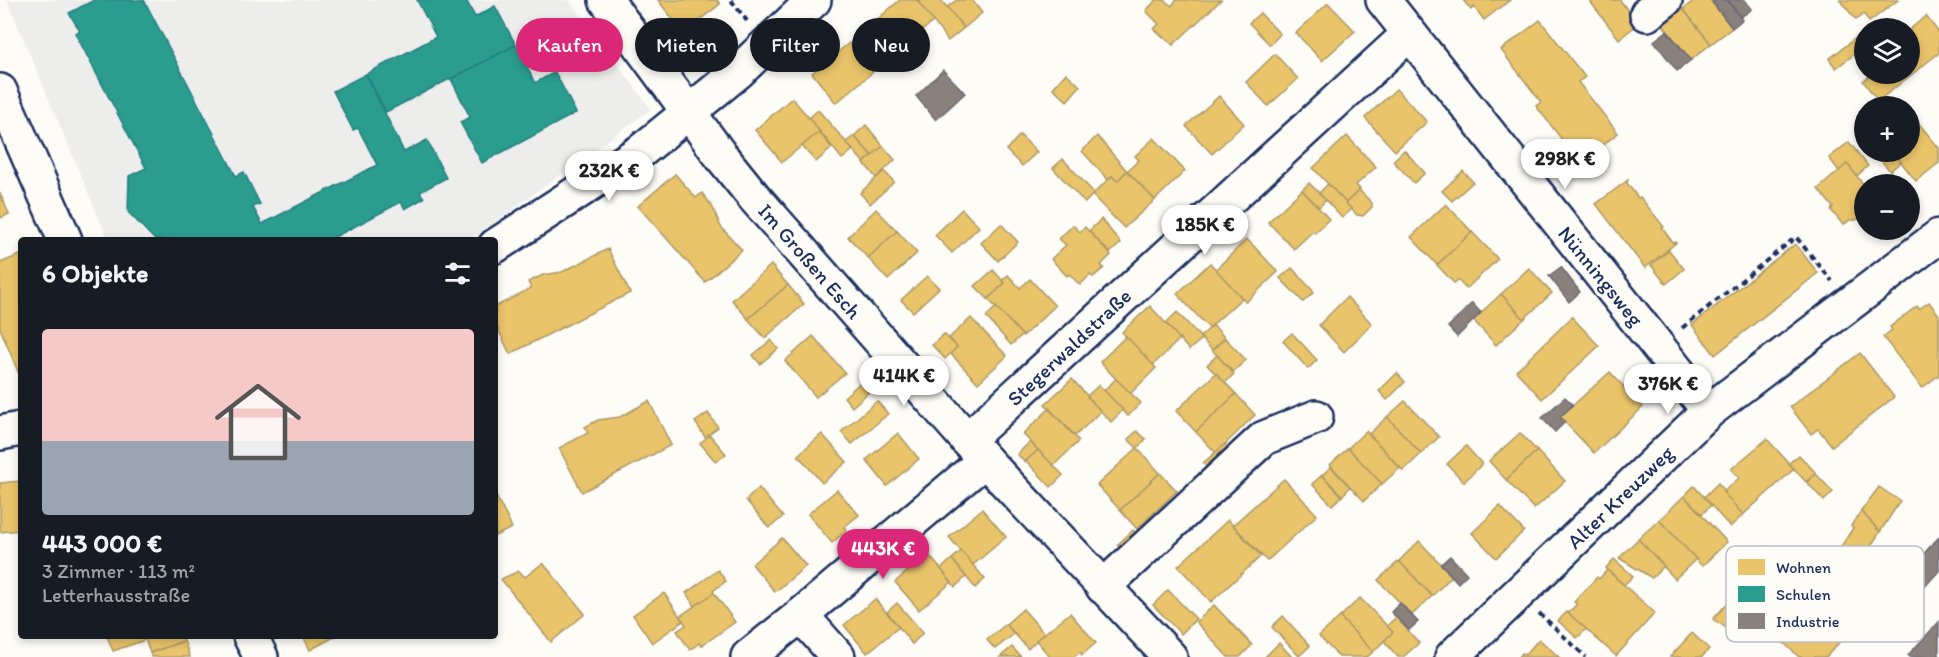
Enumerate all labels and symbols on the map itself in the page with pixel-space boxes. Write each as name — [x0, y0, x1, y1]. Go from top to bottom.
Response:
pin: 298K € — [1516, 139, 1614, 190]
pin: 232K € — [560, 151, 658, 202]
street label: Im Großen Esch — [753, 198, 867, 324]
pin: 185K € — [1156, 205, 1254, 256]
street label: Nünningsweg — [1553, 221, 1649, 331]
street label: Stegerwaldstraße — [1002, 283, 1136, 411]
pin: 414K € — [855, 356, 953, 407]
pin: 376K € — [1619, 364, 1717, 415]
street label: Alter Kreuzweg — [1562, 440, 1679, 554]
pin: 443K € — [834, 529, 932, 580]
legend — [1726, 546, 1924, 642]
text: Wohnen — [1776, 558, 1831, 577]
text: Schulen — [1776, 585, 1831, 604]
text: Industrie — [1776, 612, 1840, 631]

